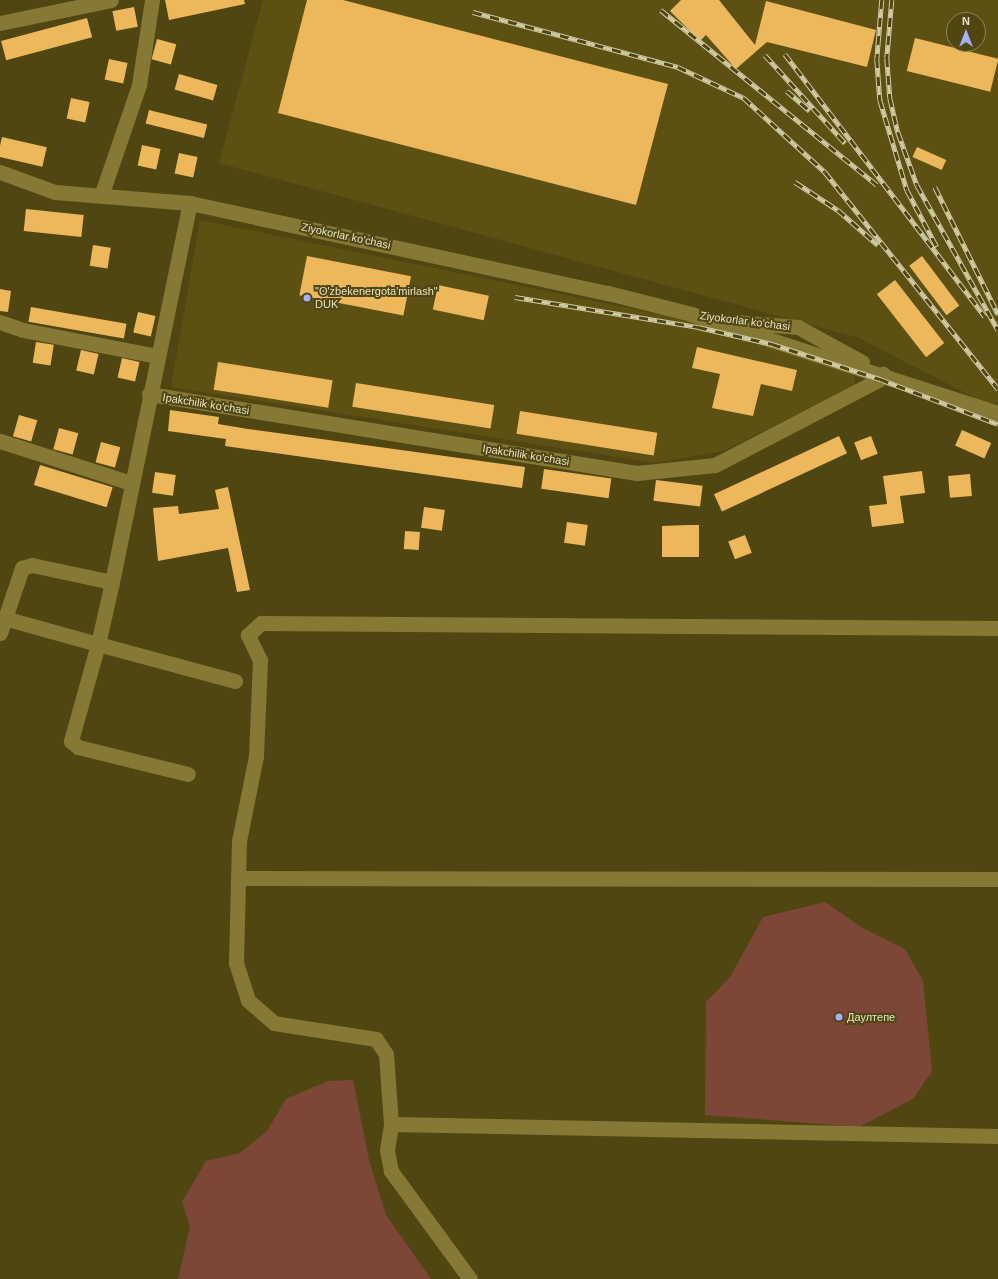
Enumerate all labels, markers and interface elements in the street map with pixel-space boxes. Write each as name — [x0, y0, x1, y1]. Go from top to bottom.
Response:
north arrow — [946, 12, 986, 52]
text: N — [962, 15, 970, 27]
street label: Ziyokorlar ko'chasi — [300, 220, 392, 252]
place label: "O'zbekenergota'mirlash" DUK — [315, 285, 438, 311]
marker: "O'zbekenergota'mirlash" DUK — [302, 293, 312, 303]
street label: Ziyokorlar ko'chasi — [699, 309, 791, 333]
street label: Ipakchilik ko'chasi — [162, 391, 250, 417]
street label: Ipakchilik ko'chasi — [482, 442, 570, 468]
place label: Даултепе — [847, 1010, 895, 1024]
marker: Даултепе — [834, 1012, 844, 1022]

